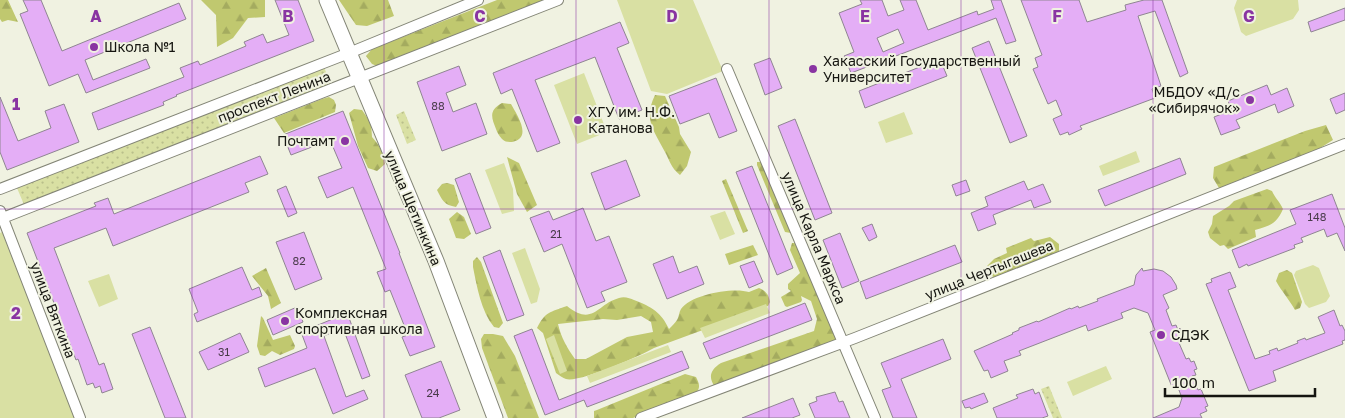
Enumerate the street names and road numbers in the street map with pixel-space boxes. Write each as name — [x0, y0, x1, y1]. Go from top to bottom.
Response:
street label: проспект Ленина — [215, 67, 333, 126]
street label: улица Щетинкина — [382, 148, 445, 268]
street label: улица Карла Маркса — [779, 169, 850, 306]
street label: улица Чертыгашева — [922, 236, 1055, 303]
street label: улица Вяткина — [27, 259, 80, 360]

